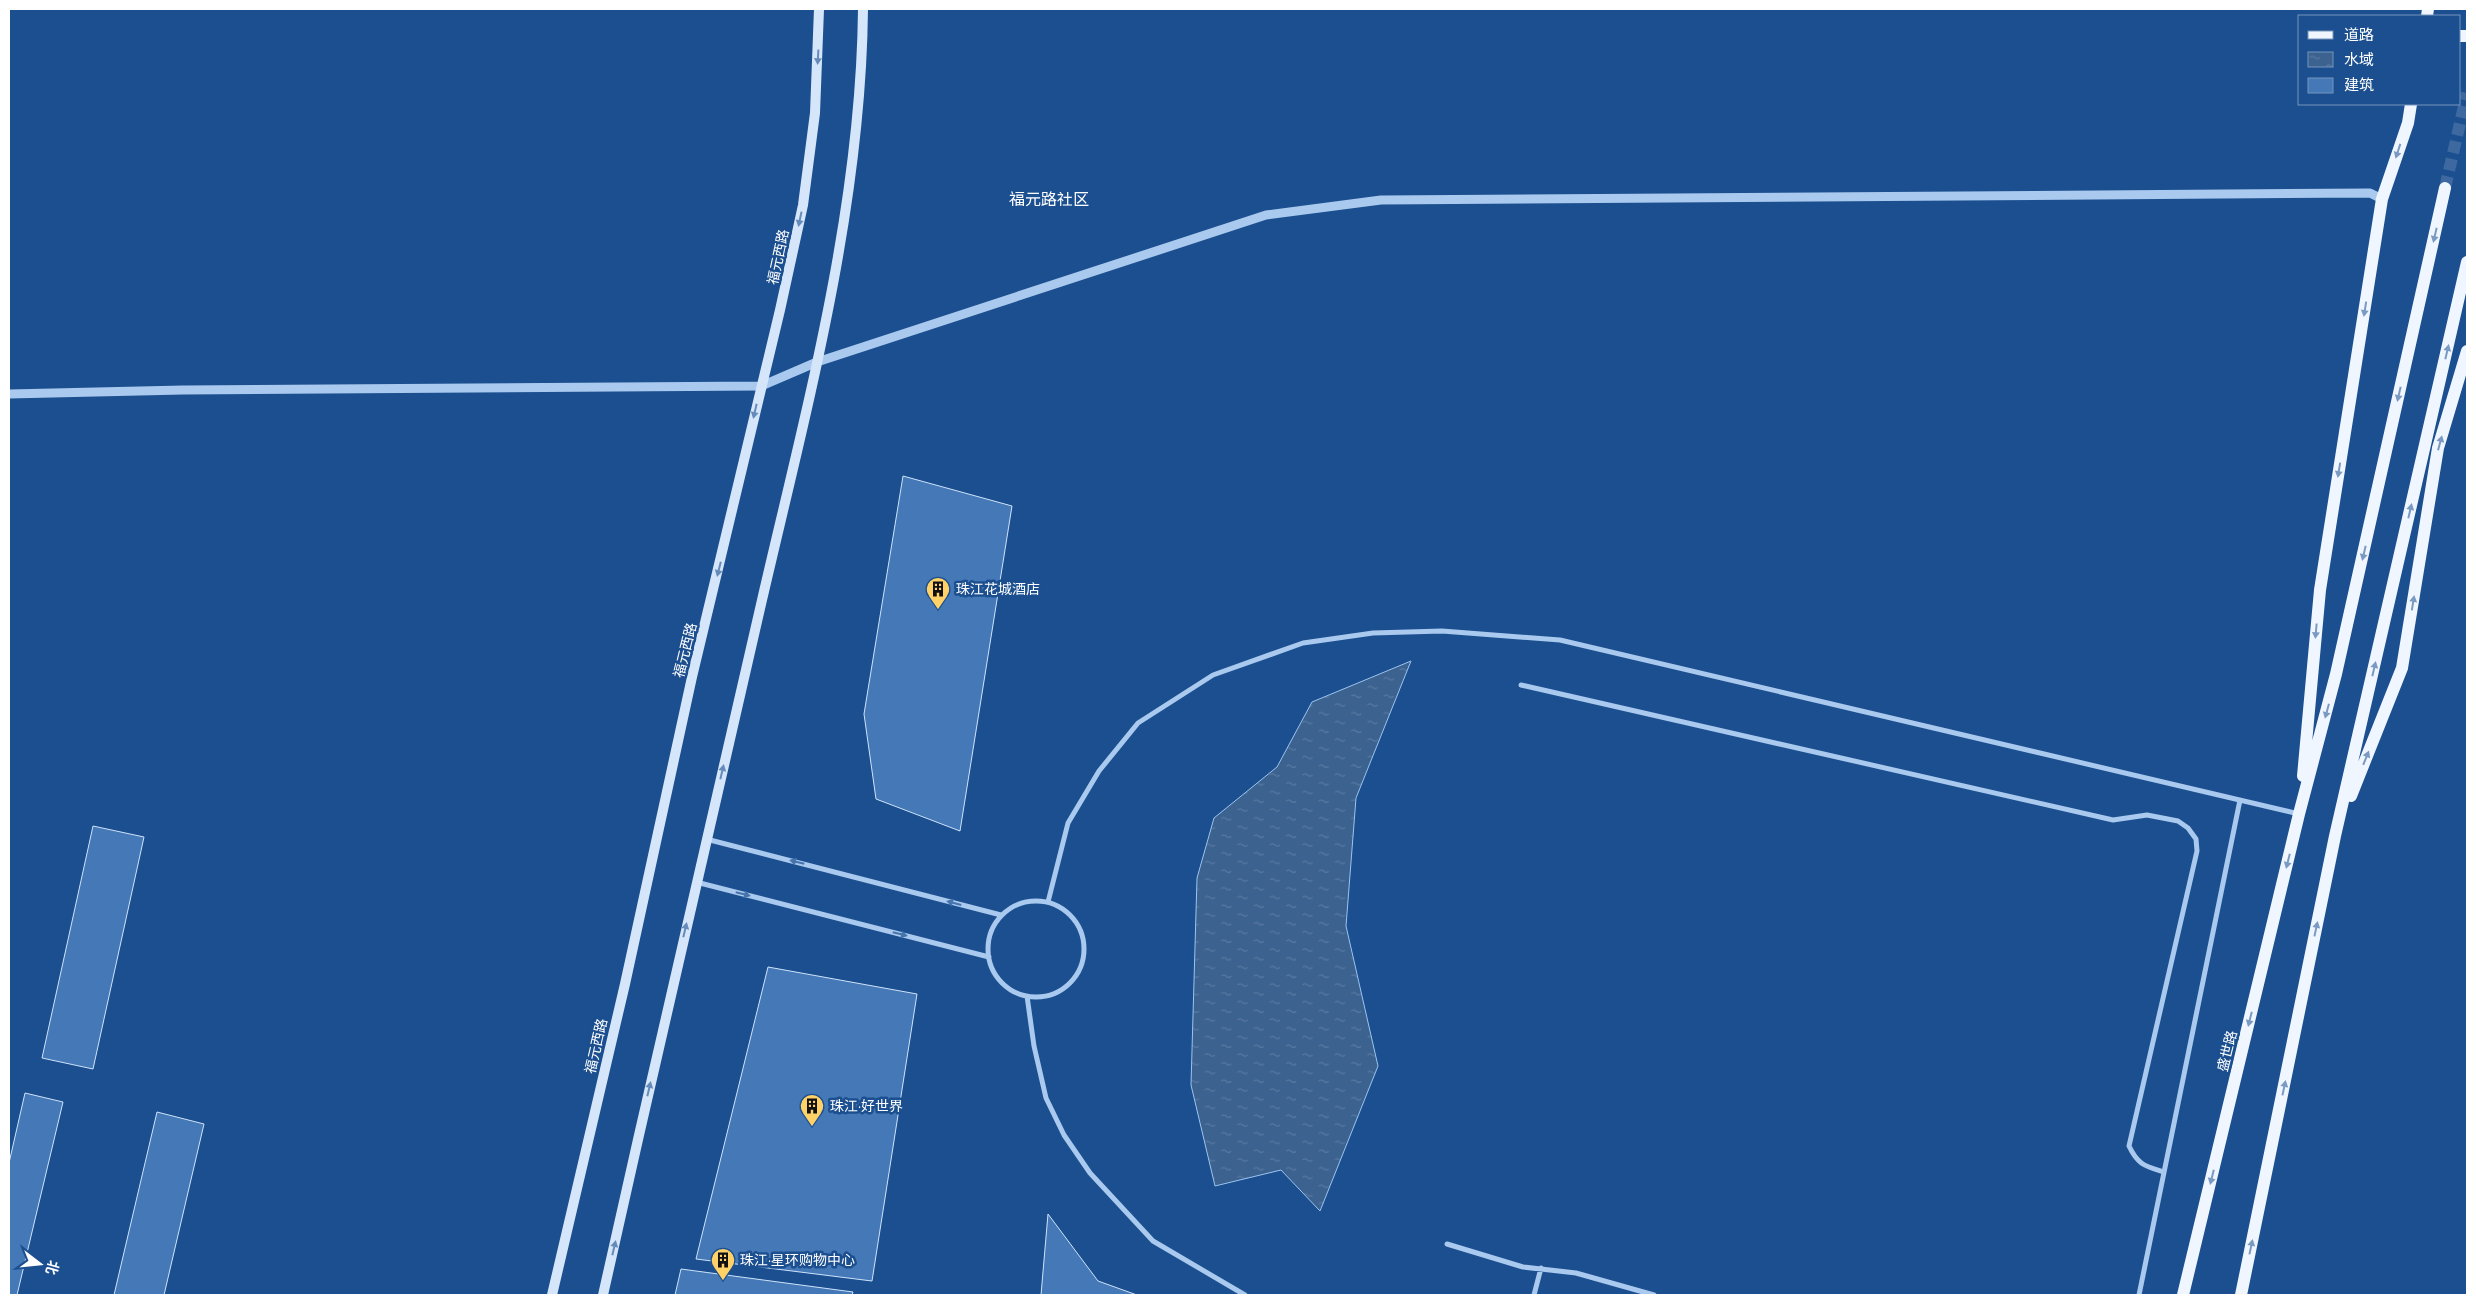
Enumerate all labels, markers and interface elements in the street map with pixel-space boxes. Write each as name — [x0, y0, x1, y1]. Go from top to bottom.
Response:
legend — [2298, 15, 2461, 105]
text: 道路 — [2344, 23, 2374, 46]
text: 水域 — [2344, 48, 2374, 71]
one-way arrow — [814, 50, 822, 66]
text: 建筑 — [2344, 73, 2374, 96]
one-way arrow — [2394, 143, 2402, 158]
district label: 福元路社区 — [1009, 187, 1089, 211]
one-way arrow — [795, 211, 803, 227]
street label: 福元西路 — [761, 227, 794, 286]
one-way arrow — [2430, 228, 2438, 244]
one-way arrow — [2360, 302, 2368, 318]
one-way arrow — [2443, 345, 2451, 360]
one-way arrow — [2395, 386, 2403, 402]
one-way arrow — [751, 404, 759, 419]
one-way arrow — [2436, 436, 2444, 451]
one-way arrow — [2335, 462, 2343, 478]
one-way arrow — [2406, 503, 2414, 518]
one-way arrow — [2359, 545, 2367, 561]
one-way arrow — [715, 562, 723, 577]
building icon: 珠江花城酒店 — [925, 576, 951, 610]
place label: 珠江花城酒店 — [956, 578, 1040, 599]
one-way arrow — [2409, 595, 2417, 611]
street label: 福元西路 — [668, 620, 701, 680]
one-way arrow — [2312, 623, 2320, 639]
one-way arrow — [2370, 662, 2378, 677]
one-way arrow — [2322, 703, 2330, 718]
one-way arrow — [2363, 751, 2371, 765]
one-way arrow — [718, 765, 726, 780]
one-way arrow — [2284, 854, 2292, 869]
one-way arrow — [789, 858, 804, 866]
one-way arrow — [735, 890, 750, 898]
one-way arrow — [946, 898, 961, 906]
one-way arrow — [2312, 922, 2320, 937]
one-way arrow — [681, 923, 689, 938]
one-way arrow — [893, 931, 908, 939]
one-way arrow — [2246, 1012, 2254, 1027]
street label: 福元西路 — [579, 1016, 612, 1076]
street label: 盛世路 — [2211, 1028, 2242, 1074]
one-way arrow — [2280, 1080, 2288, 1096]
one-way arrow — [646, 1081, 654, 1097]
building icon: 珠江·好世界 — [799, 1093, 825, 1127]
place label: 珠江·好世界 — [830, 1095, 903, 1116]
one-way arrow — [2208, 1170, 2216, 1185]
north arrow — [15, 1239, 65, 1289]
one-way arrow — [610, 1240, 618, 1255]
one-way arrow — [2247, 1240, 2255, 1255]
building icon: 珠江·星环购物中心 — [710, 1247, 736, 1281]
place label: 珠江·星环购物中心 — [740, 1249, 855, 1270]
text: 北 — [41, 1258, 65, 1277]

